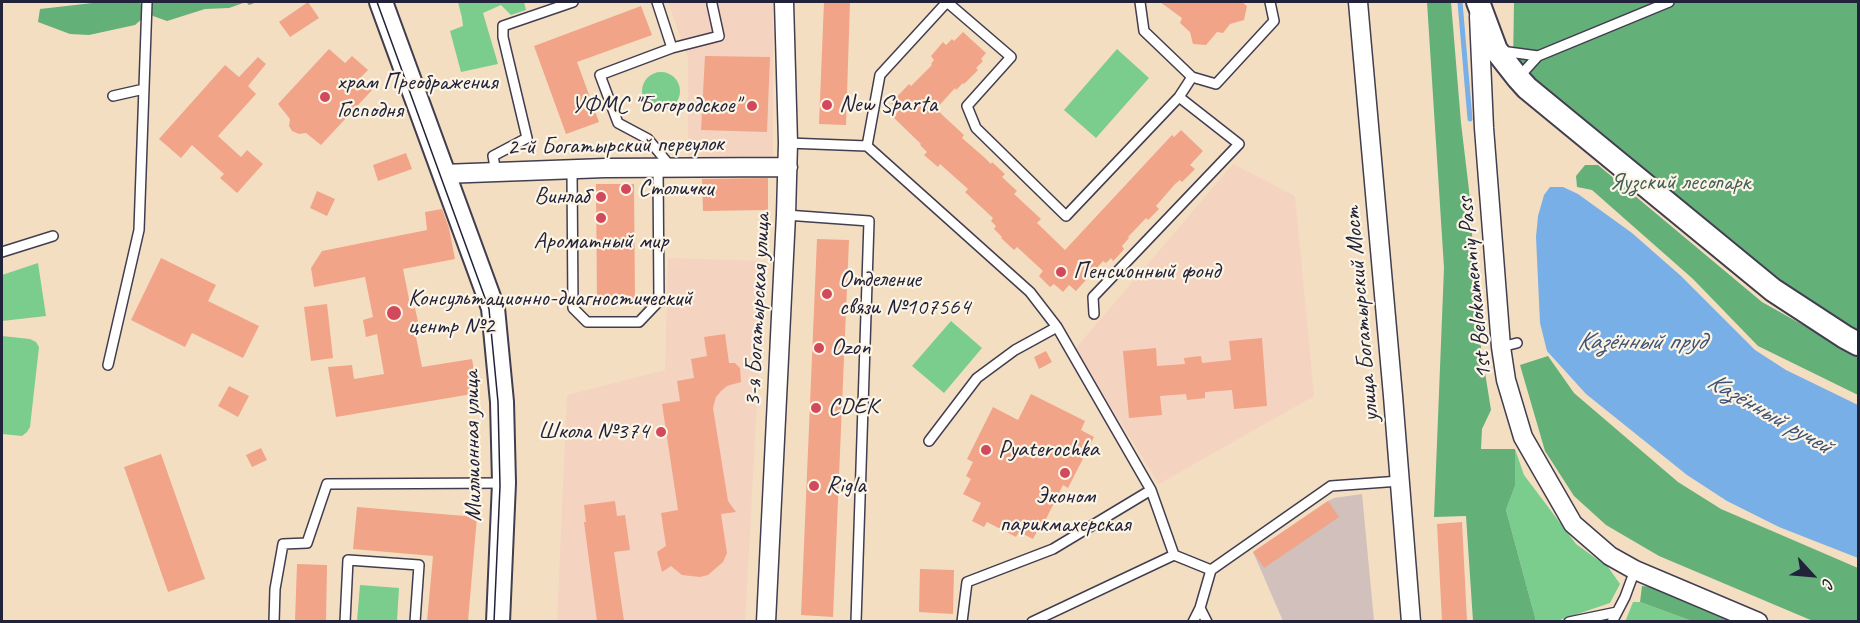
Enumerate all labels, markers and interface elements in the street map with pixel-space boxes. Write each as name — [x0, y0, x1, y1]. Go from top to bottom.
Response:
place label: храм Преображения Господня — [337, 69, 498, 125]
marker: храм Преображения Господня — [318, 90, 332, 104]
place label: New Sparta — [839, 91, 937, 119]
place label: УФМС "Богородское" — [571, 92, 740, 120]
marker: New Sparta — [820, 98, 834, 112]
marker: УФМС "Богородское" — [745, 99, 759, 113]
street label: 2-й Богатырский переулок — [507, 130, 723, 162]
park label: Яузский лесопарк — [1610, 169, 1750, 197]
place label: Столички — [638, 175, 713, 203]
marker: Столички — [619, 182, 633, 196]
place label: Винлаб — [534, 183, 589, 211]
marker: Винлаб — [594, 190, 608, 204]
street label: 1st Belokamenniy Pass — [1451, 196, 1499, 380]
street label: улица Богатырский Мост — [1338, 205, 1386, 423]
marker: Ароматный мир — [594, 211, 608, 225]
street label: 3-я Богатырская улица — [739, 213, 777, 407]
place label: Ароматный мир — [534, 228, 668, 256]
place label: Пенсионный фонд — [1073, 258, 1220, 286]
marker: Пенсионный фонд — [1054, 265, 1068, 279]
place label: Отделение связи №107564 — [839, 266, 970, 322]
place label: Консультационно-диагностический центр №2 — [408, 285, 692, 341]
marker: Отделение связи №107564 — [820, 287, 834, 301]
marker: Консультационно-диагностический центр №2 — [385, 304, 403, 322]
water label: Казённый пруд — [1577, 326, 1705, 358]
place label: Ozon — [831, 334, 870, 362]
marker: Ozon — [812, 341, 826, 355]
water label: Казённый ручей — [1702, 366, 1836, 462]
street label: Миллионная улица — [457, 370, 489, 522]
place label: CDEK — [828, 394, 878, 422]
marker: CDEK — [809, 401, 823, 415]
place label: Школа №374 — [538, 418, 649, 446]
marker: Школа №374 — [654, 425, 668, 439]
place label: Pyaterochka — [998, 436, 1099, 464]
marker: Pyaterochka — [979, 443, 993, 457]
marker: Эконом парикмахерская — [1058, 466, 1072, 480]
place label: Rigla — [826, 472, 866, 500]
marker: Rigla — [807, 479, 821, 493]
place label: Эконом парикмахерская — [1000, 483, 1130, 539]
north arrow — [1782, 545, 1842, 605]
text: С — [1817, 575, 1839, 591]

